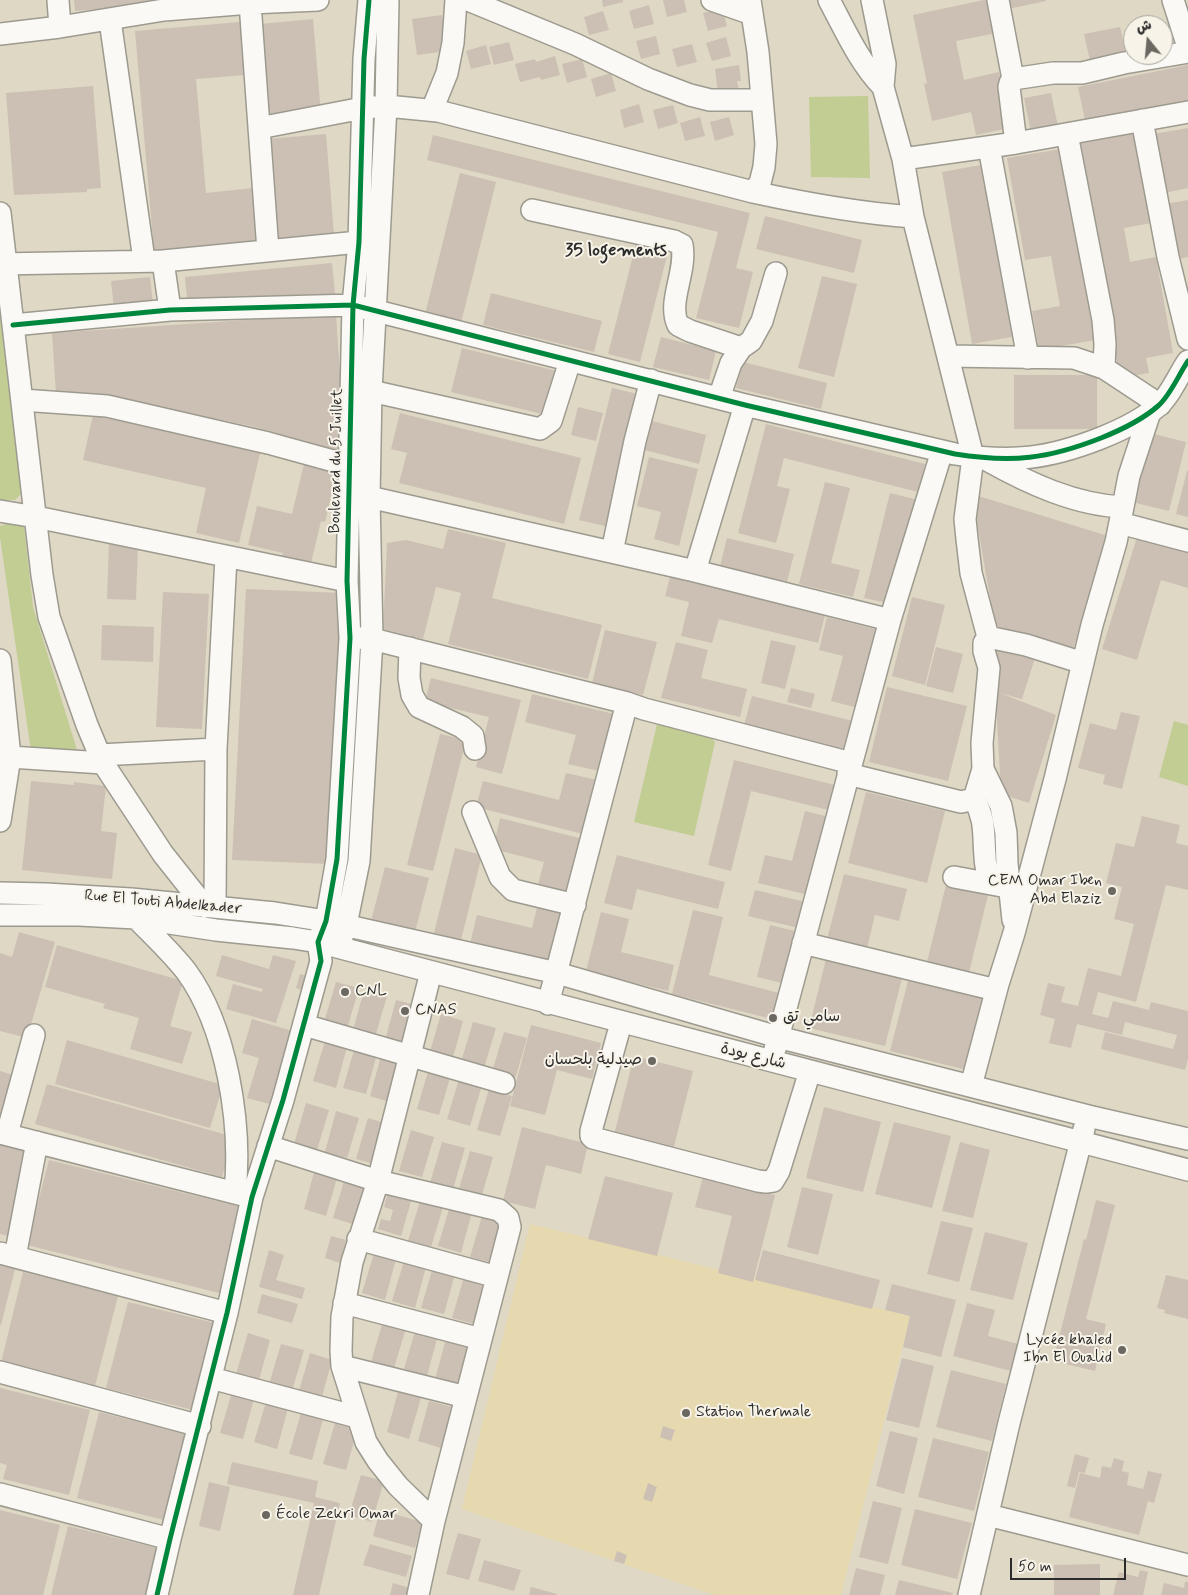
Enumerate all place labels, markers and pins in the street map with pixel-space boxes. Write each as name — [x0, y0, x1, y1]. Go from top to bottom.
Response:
place label: CEM Omar Iben Abd Elaziz — [988, 872, 1102, 910]
marker: CEM Omar Iben Abd Elaziz — [1106, 885, 1118, 897]
place label: CNL — [355, 982, 387, 1002]
marker: CNL — [339, 986, 351, 998]
place label: CNAS — [415, 1001, 456, 1021]
marker: CNAS — [399, 1005, 411, 1017]
place label: سامي تق — [783, 1008, 840, 1028]
marker: سامي تق — [767, 1012, 779, 1024]
place label: صيدلية بلحسان — [545, 1051, 642, 1071]
marker: صيدلية بلحسان — [646, 1055, 658, 1067]
place label: Lycée khaled Ibn El Oualid — [1023, 1331, 1112, 1369]
marker: Lycée khaled Ibn El Oualid — [1116, 1344, 1128, 1356]
place label: Station Thermale — [696, 1403, 811, 1423]
marker: Station Thermale — [680, 1407, 692, 1419]
place label: École Zekri Omar — [276, 1505, 396, 1525]
marker: École Zekri Omar — [260, 1509, 272, 1521]

